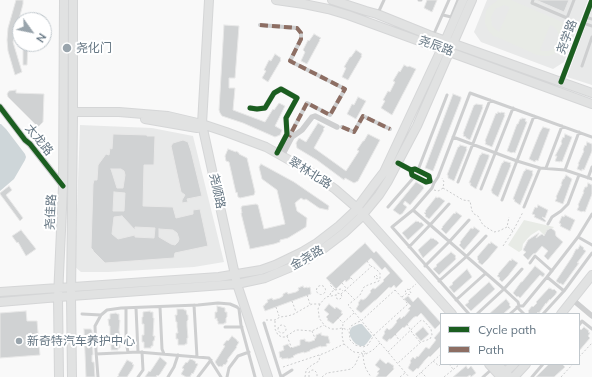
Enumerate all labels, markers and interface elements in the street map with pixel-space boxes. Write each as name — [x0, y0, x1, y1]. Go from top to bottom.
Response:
north arrow — [12, 12, 52, 52]
street label: 尧学路 — [554, 18, 580, 56]
text: N — [33, 31, 49, 45]
street label: 尧辰路 — [417, 33, 455, 59]
place label: 尧化门 — [76, 41, 112, 55]
marker: 尧化门 — [61, 42, 73, 54]
street label: 太龙路 — [22, 121, 56, 159]
street label: 翠林北路 — [286, 154, 334, 192]
street label: 尧顺路 — [206, 172, 228, 210]
street label: 尧佳路 — [43, 194, 59, 230]
street label: 金尧路 — [288, 243, 326, 273]
legend — [440, 313, 580, 365]
text: Cycle path — [478, 322, 536, 337]
place label: 新奇特汽车养护中心 — [27, 334, 135, 348]
marker: 新奇特汽车养护中心 — [14, 336, 24, 346]
text: Path — [478, 342, 504, 357]

